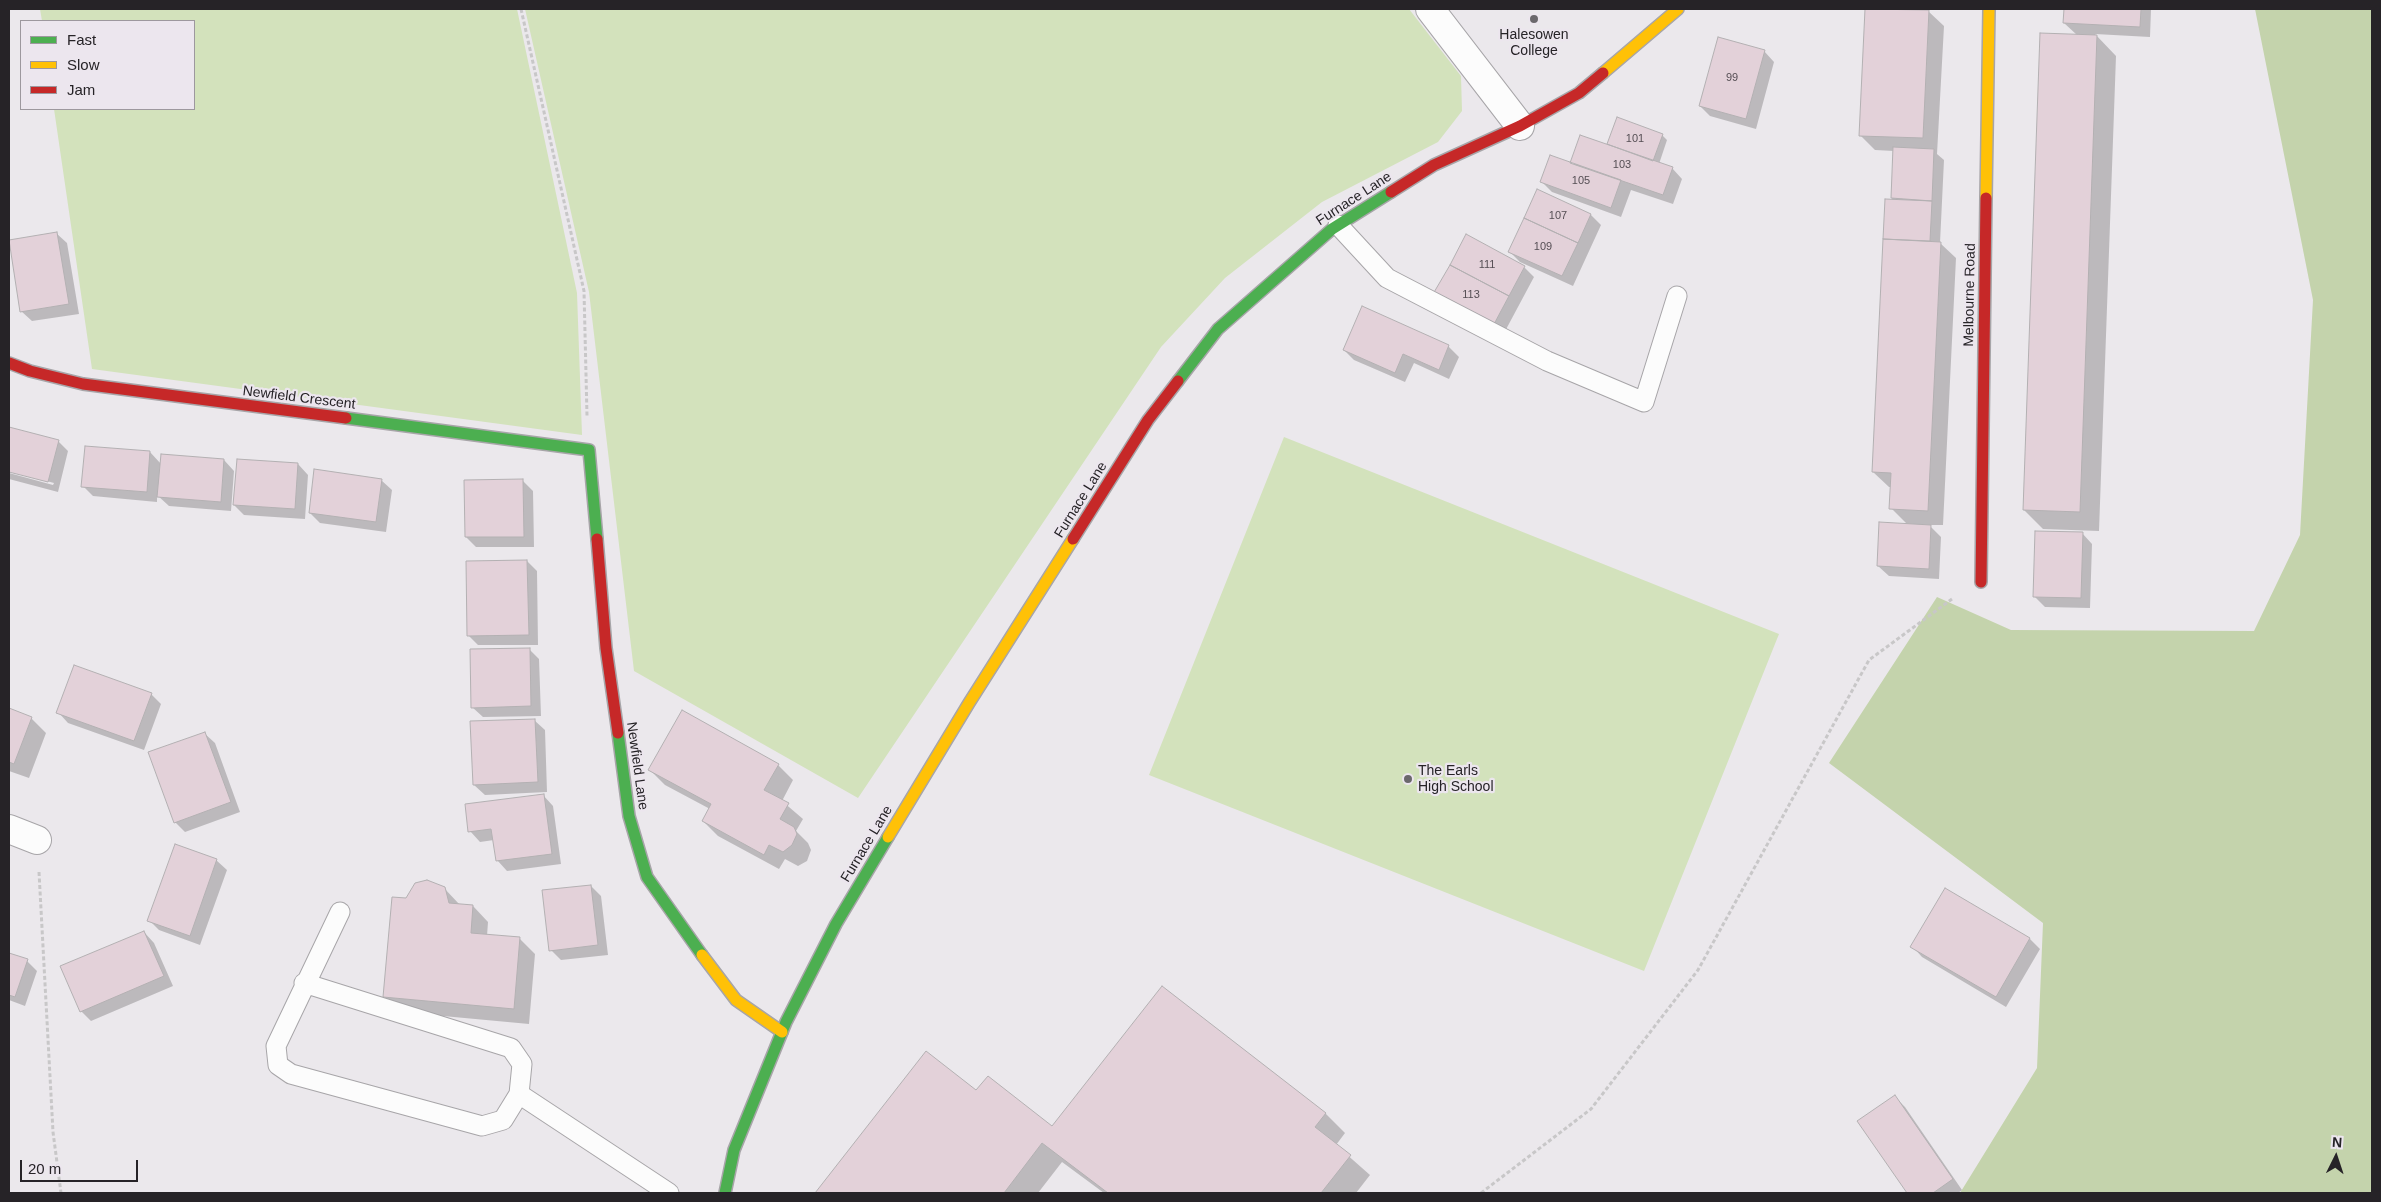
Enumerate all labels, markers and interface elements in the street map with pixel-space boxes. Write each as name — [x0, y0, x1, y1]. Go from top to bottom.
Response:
marker: Halesowen College — [1528, 13, 1540, 25]
legend — [20, 20, 195, 110]
place label: Halesowen College — [1499, 27, 1569, 59]
text: Fast — [67, 31, 96, 48]
text: Slow — [67, 56, 100, 73]
house number: 99 — [1726, 71, 1738, 85]
text: Jam — [67, 81, 95, 98]
house number: 101 — [1626, 132, 1644, 146]
house number: 103 — [1613, 158, 1631, 172]
street label: Furnace Lane — [1313, 168, 1395, 230]
house number: 105 — [1572, 174, 1590, 188]
house number: 107 — [1549, 209, 1567, 223]
house number: 109 — [1534, 240, 1552, 254]
street label: Melbourne Road — [1961, 243, 1979, 347]
house number: 111 — [1479, 258, 1495, 272]
house number: 113 — [1462, 288, 1480, 302]
street label: Newfield Crescent — [242, 383, 356, 413]
street label: Furnace Lane — [1051, 459, 1111, 541]
street label: Newfield Lane — [623, 721, 651, 811]
place label: The Earls High School — [1418, 763, 1493, 796]
marker: The Earls High School — [1402, 773, 1414, 785]
street label: Furnace Lane — [838, 803, 896, 885]
north arrow — [2311, 1132, 2361, 1182]
text: N — [2331, 1134, 2343, 1150]
scale bar — [22, 1150, 140, 1182]
text: 20 m — [28, 1160, 61, 1177]

